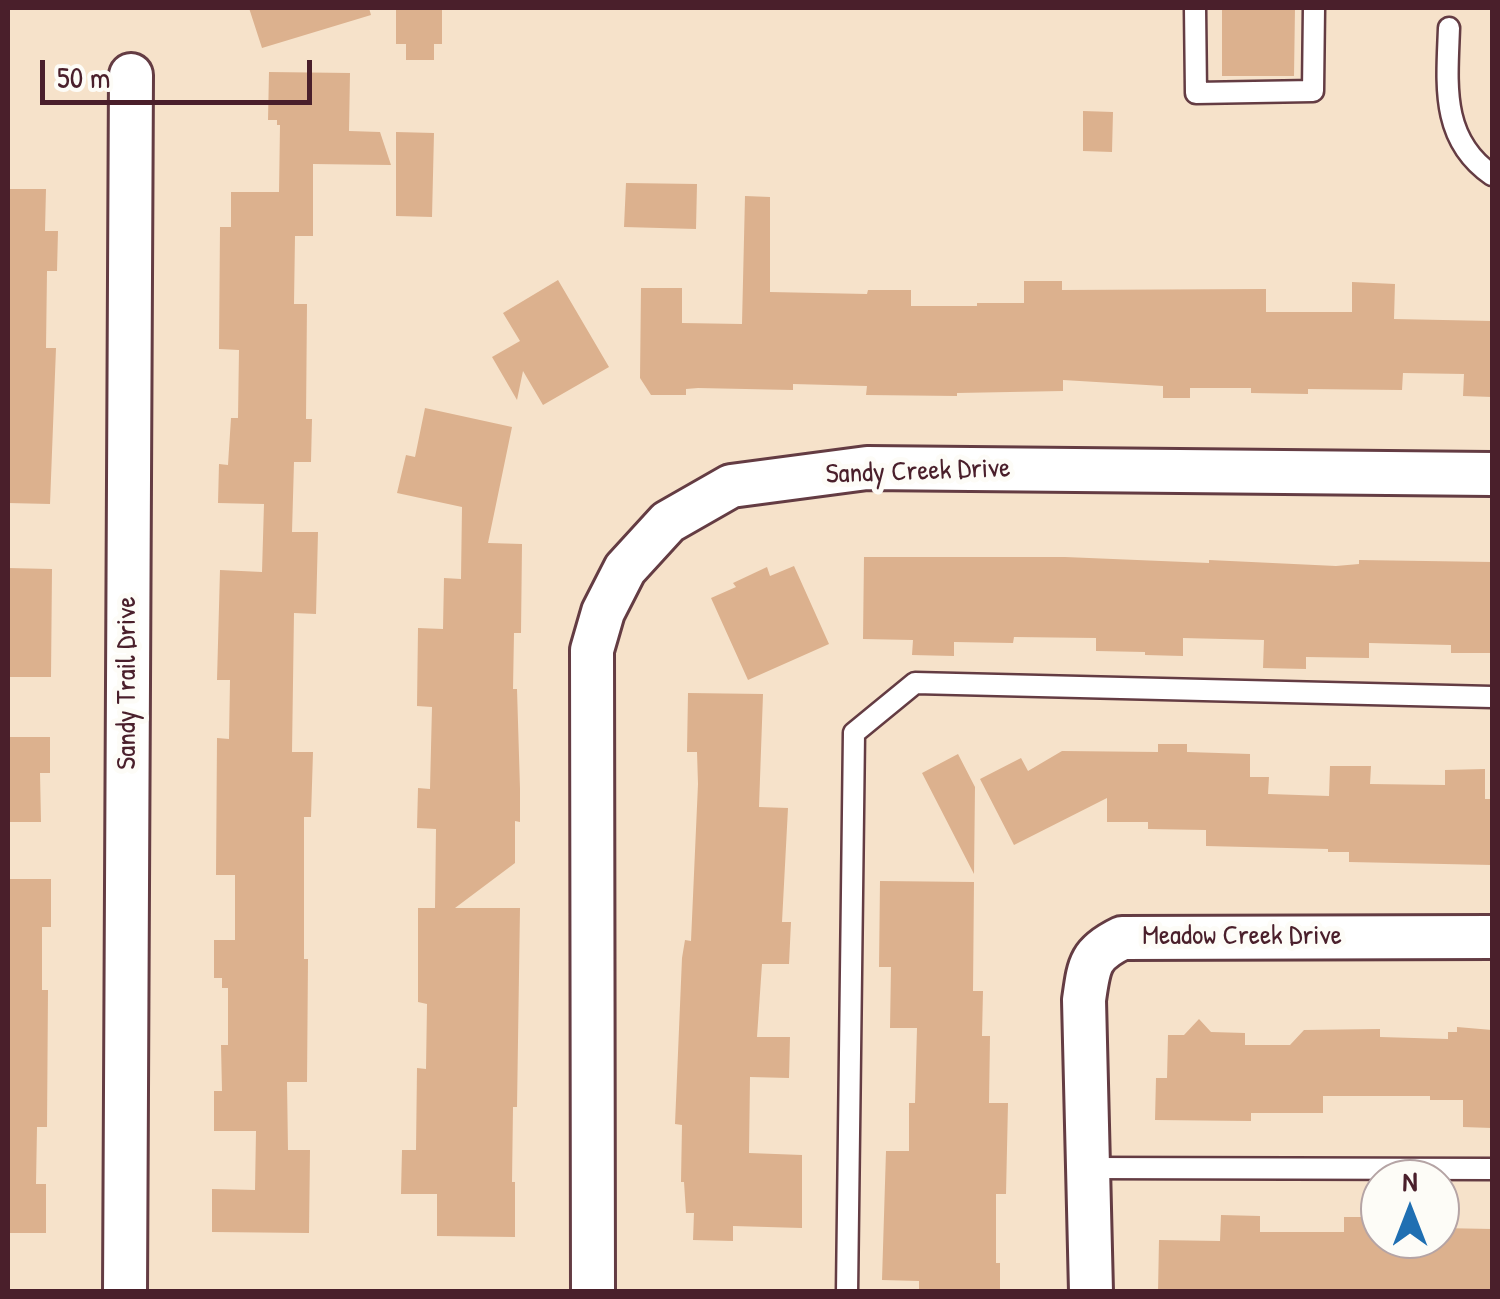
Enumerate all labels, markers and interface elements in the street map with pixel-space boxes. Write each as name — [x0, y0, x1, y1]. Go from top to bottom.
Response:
scale bar — [45, 40, 318, 102]
text: 50 m — [57, 57, 110, 97]
street label: Sandy Creek Drive — [825, 452, 1011, 492]
street label: Sandy Trail Drive — [111, 596, 145, 770]
street label: Meadow Creek Drive — [1142, 920, 1342, 954]
north arrow — [1360, 1159, 1460, 1259]
text: N — [1403, 1162, 1417, 1200]

